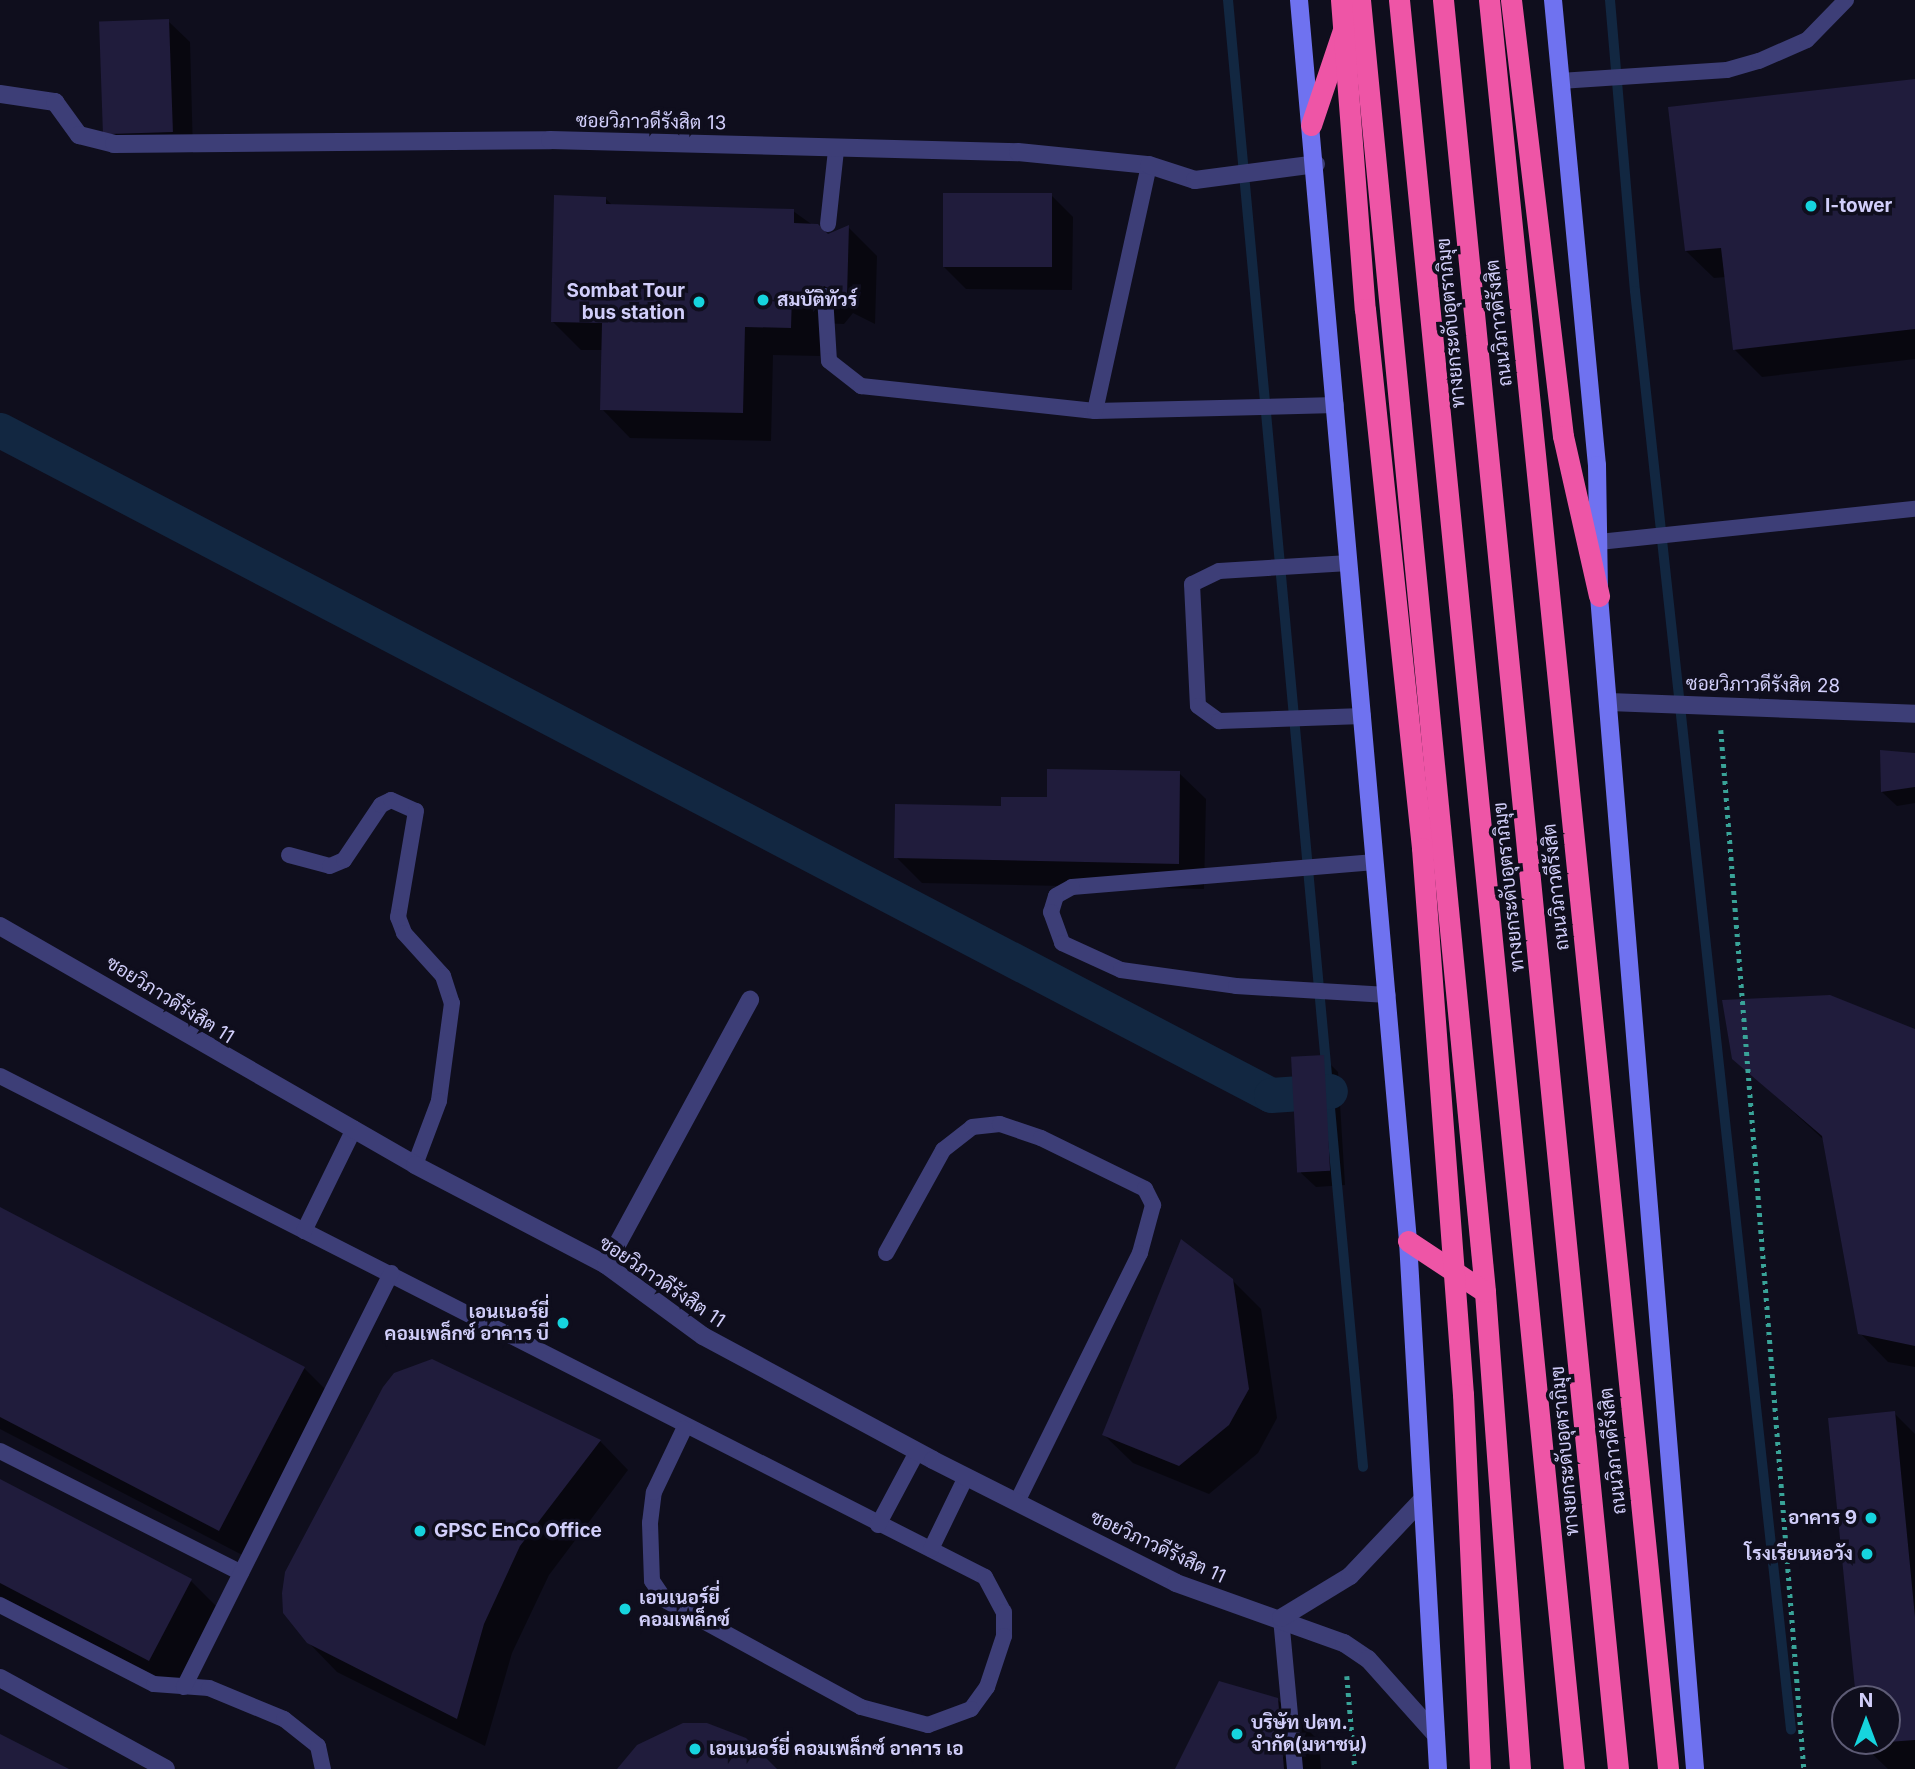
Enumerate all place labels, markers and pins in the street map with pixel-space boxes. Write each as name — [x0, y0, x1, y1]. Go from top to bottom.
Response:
place label: I-tower — [1825, 195, 1892, 217]
marker: I-tower — [1803, 198, 1819, 214]
place label: Sombat Tour bus station — [567, 280, 685, 324]
place label: สมบัติทัวร์ — [777, 289, 857, 311]
marker: สมบัติทัวร์ — [755, 292, 771, 308]
marker: Sombat Tour bus station — [691, 294, 707, 310]
place label: เอนเนอร์ยี่ คอมเพล็กซ์ อาคาร บี — [385, 1301, 549, 1345]
marker: เอนเนอร์ยี่ คอมเพล็กซ์ อาคาร บี — [555, 1315, 571, 1331]
place label: อาคาร 9 — [1788, 1507, 1857, 1529]
marker: อาคาร 9 — [1863, 1510, 1879, 1526]
place label: GPSC EnCo Office — [434, 1520, 602, 1542]
marker: GPSC EnCo Office — [412, 1523, 428, 1539]
place label: โรงเรียนหอวัง — [1744, 1543, 1853, 1565]
marker: โรงเรียนหอวัง — [1859, 1546, 1875, 1562]
place label: เอนเนอร์ยี่ คอมเพล็กซ์ — [639, 1587, 730, 1631]
marker: เอนเนอร์ยี่ คอมเพล็กซ์ — [617, 1601, 633, 1617]
place label: บริษัท ปตท. จำกัด(มหาชน) — [1251, 1712, 1367, 1756]
marker: บริษัท ปตท. จำกัด(มหาชน) — [1229, 1726, 1245, 1742]
place label: เอนเนอร์ยี่ คอมเพล็กซ์ อาคาร เอ — [709, 1738, 964, 1760]
marker: เอนเนอร์ยี่ คอมเพล็กซ์ อาคาร เอ — [687, 1741, 703, 1757]

